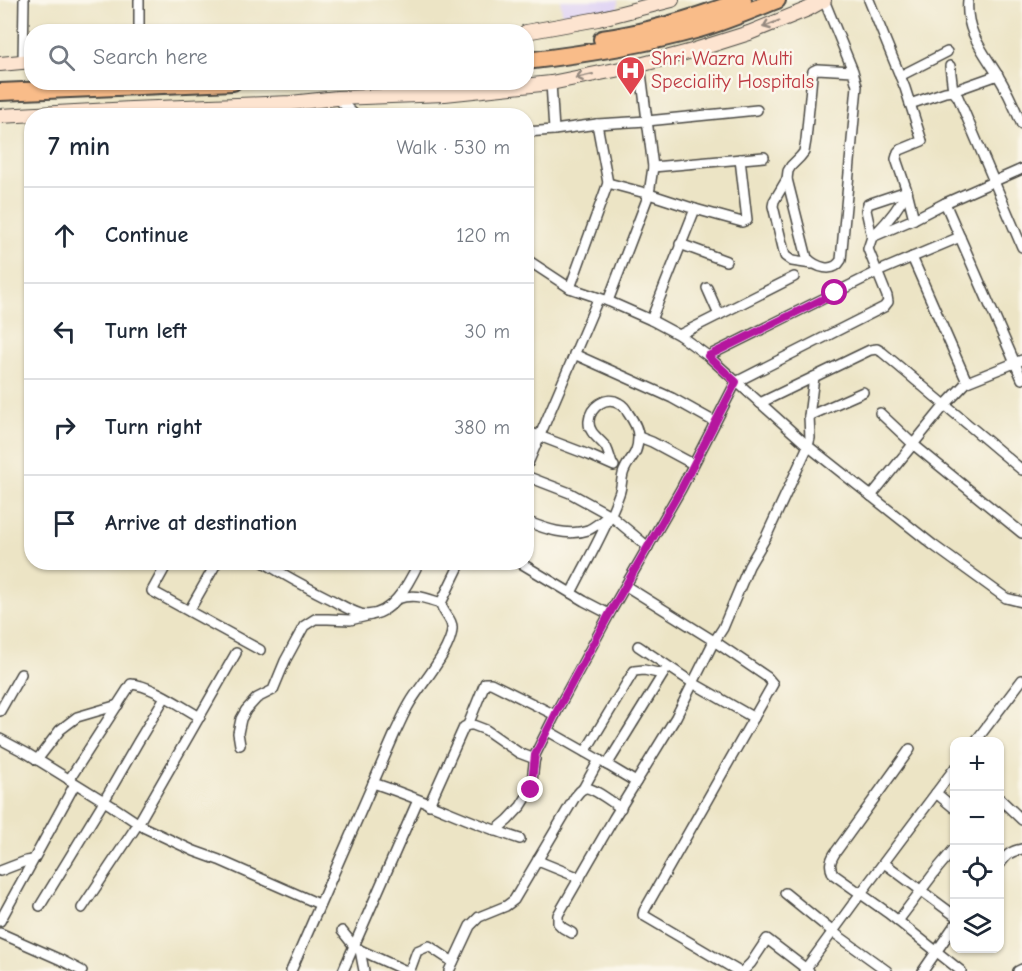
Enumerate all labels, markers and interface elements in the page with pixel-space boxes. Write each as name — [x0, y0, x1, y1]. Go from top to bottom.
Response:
one-way arrow — [762, 19, 781, 30]
search box — [24, 24, 534, 90]
icon: search — [45, 41, 78, 74]
text: Search here — [93, 44, 208, 70]
place label: Shri Wazra Multi Speciality Hospitals — [651, 47, 814, 93]
hospital icon: Shri Wazra Multi Speciality Hospitals — [614, 54, 646, 96]
one-way arrow — [574, 71, 594, 82]
text: 7 min — [48, 132, 110, 162]
text: Walk · 530 m — [396, 136, 510, 159]
icon: ahead — [48, 219, 81, 252]
text: Continue — [105, 222, 188, 248]
text: 120 m — [456, 224, 510, 247]
route start — [821, 279, 847, 305]
icon: left — [48, 315, 81, 348]
text: Turn left — [105, 318, 187, 344]
text: 30 m — [464, 320, 510, 343]
icon: right — [48, 411, 81, 444]
text: Turn right — [105, 414, 202, 440]
text: 380 m — [454, 416, 510, 439]
icon: arrive — [48, 507, 81, 540]
text: Arrive at destination — [105, 510, 297, 536]
map controls — [950, 737, 1004, 953]
button: + — [950, 737, 1004, 791]
route end — [517, 776, 543, 802]
button: − — [950, 791, 1004, 845]
button: locate — [950, 845, 1004, 899]
button: layers — [950, 899, 1004, 953]

